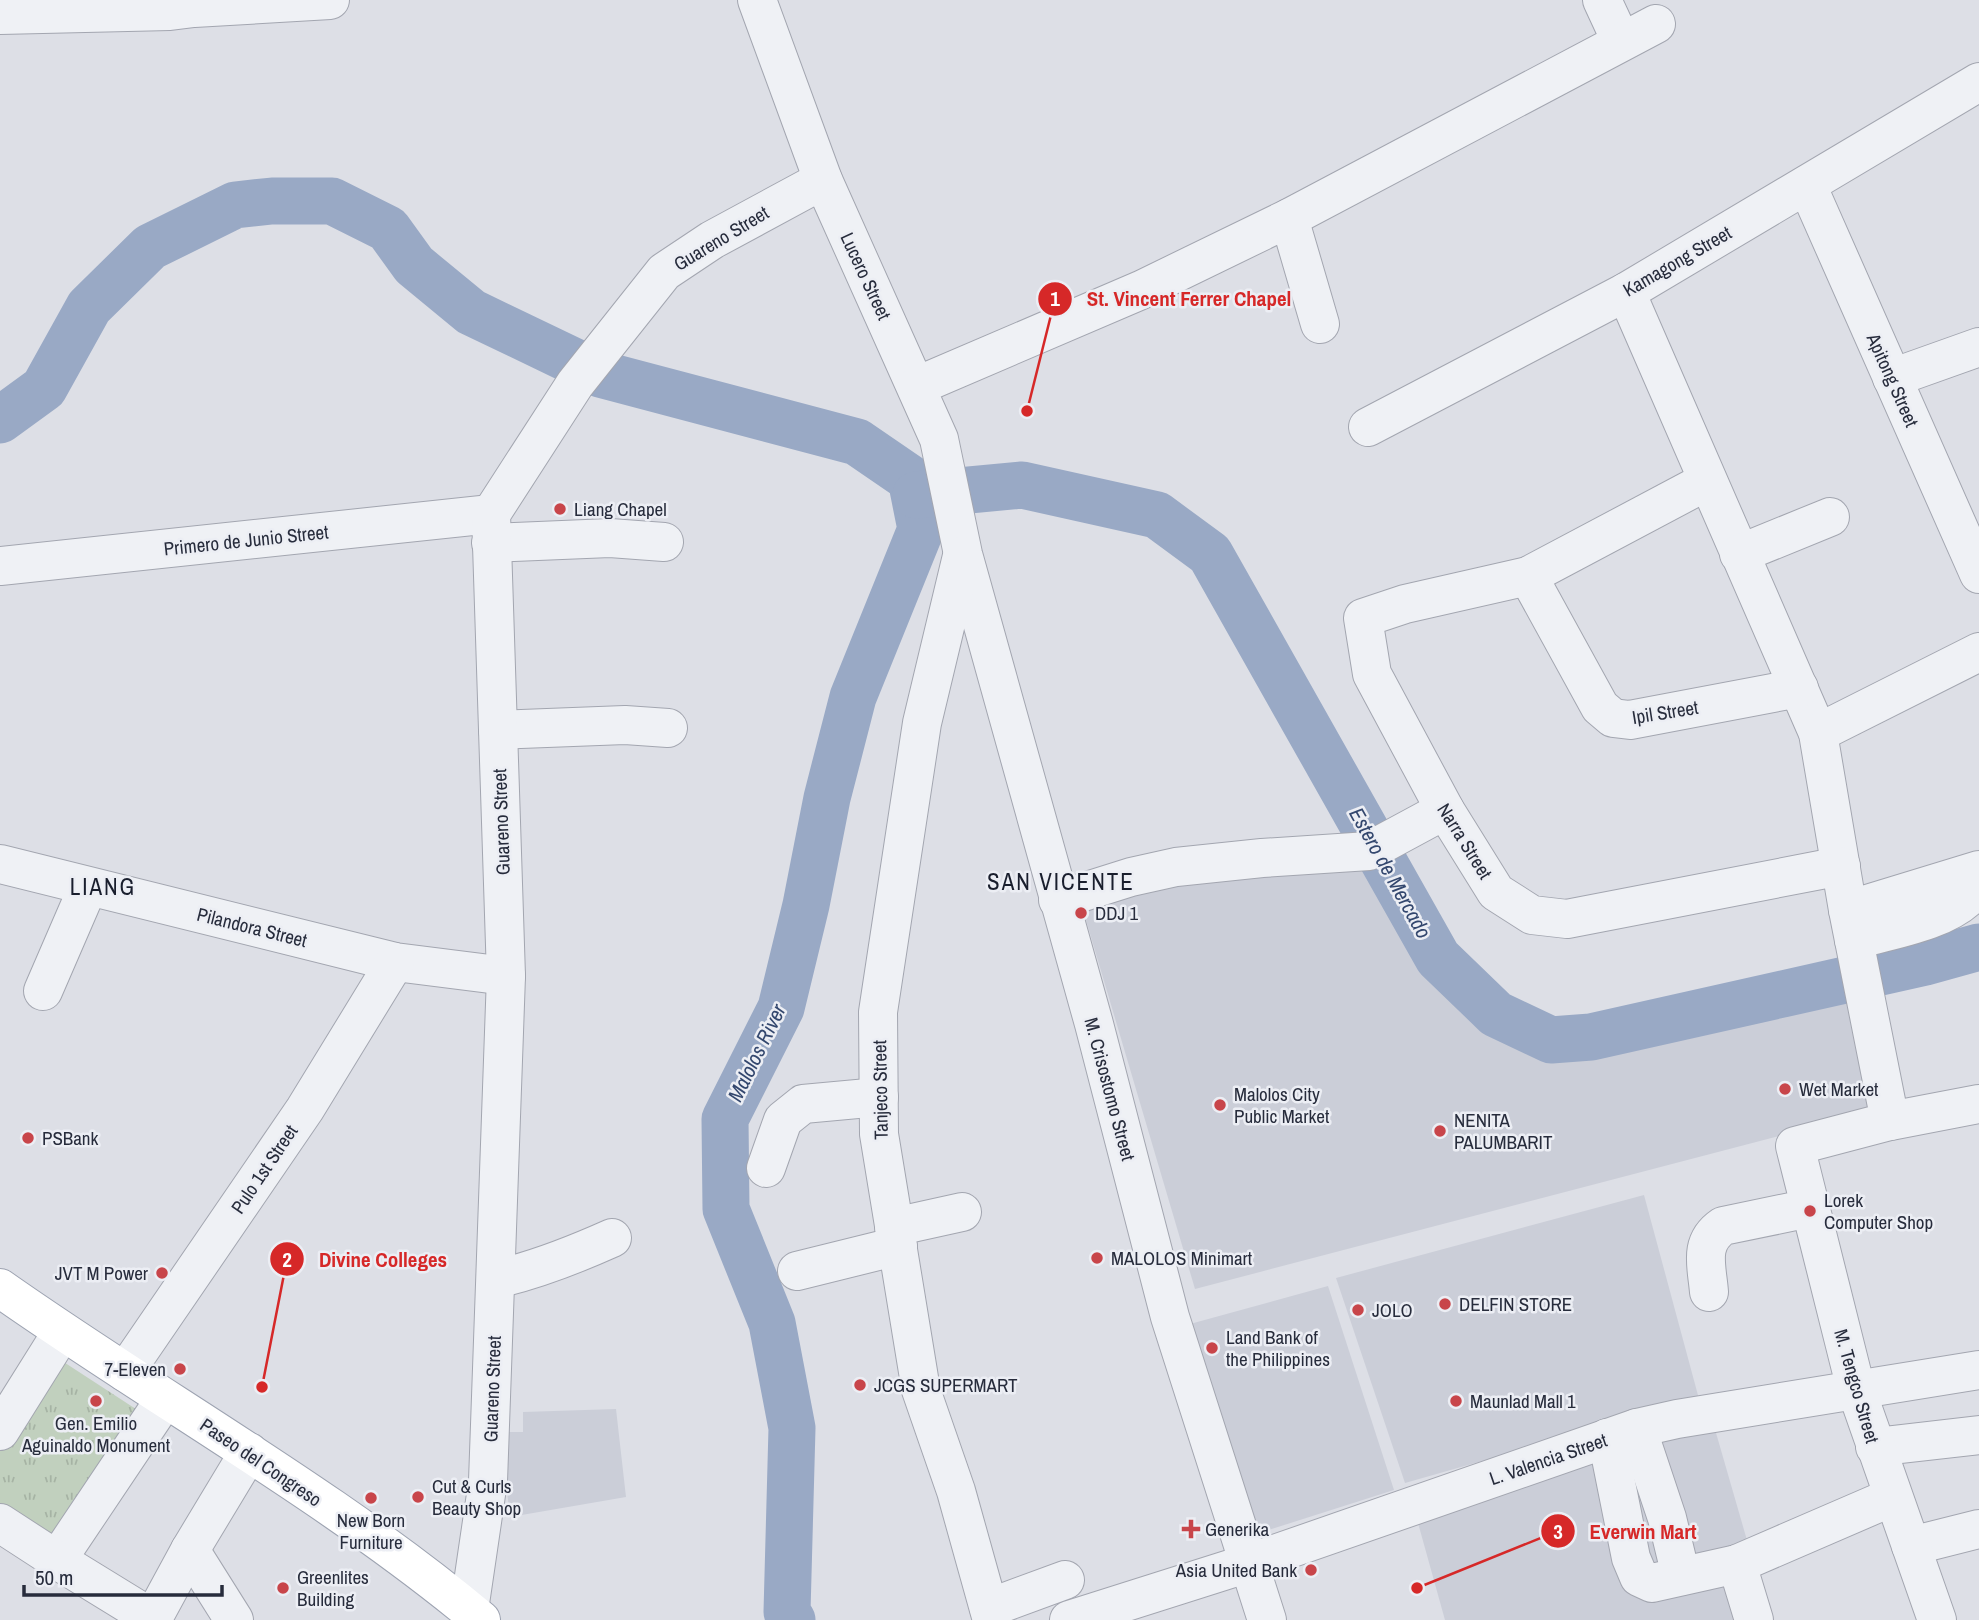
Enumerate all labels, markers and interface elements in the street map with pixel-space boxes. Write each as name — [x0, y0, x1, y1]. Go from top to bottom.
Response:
street label: Guareno Street — [669, 199, 774, 277]
street label: Kamagong Street — [1618, 219, 1737, 303]
street label: Lucero Street — [834, 228, 898, 324]
callout: St. Vincent Ferrer Chapel — [1038, 278, 1305, 320]
text: 1 — [1050, 284, 1060, 313]
text: St. Vincent Ferrer Chapel — [1087, 284, 1291, 313]
street label: Apitong Street — [1860, 328, 1925, 431]
place label: Liang Chapel — [574, 496, 667, 522]
marker: Liang Chapel — [552, 501, 568, 517]
street label: Primero de Junio Street — [162, 518, 330, 562]
street label: Ipil Street — [1630, 694, 1701, 730]
street label: Guareno Street — [486, 768, 516, 876]
street label: Narra Street — [1431, 798, 1499, 884]
water label: Estero de Mercado — [1342, 802, 1438, 943]
district label: SAN VICENTE — [987, 866, 1135, 897]
district label: LIANG — [70, 871, 136, 902]
place label: DDJ 1 — [1095, 900, 1139, 926]
street label: Pilandora Street — [194, 901, 310, 953]
marker: DDJ 1 — [1073, 905, 1089, 921]
water label: Malolos River — [720, 998, 793, 1106]
street label: M. Crisostomo Street — [1078, 1015, 1142, 1164]
street label: Tanjeco Street — [866, 1039, 894, 1140]
place label: Wet Market — [1799, 1076, 1879, 1102]
place label: Malolos City Public Market — [1234, 1081, 1330, 1129]
marker: Wet Market — [1777, 1081, 1793, 1097]
marker: Malolos City Public Market — [1212, 1097, 1228, 1113]
place label: NENITA PALUMBARIT — [1454, 1107, 1553, 1155]
street label: Pulo 1st Street — [225, 1119, 304, 1219]
marker: NENITA PALUMBARIT — [1432, 1123, 1448, 1139]
place label: PSBank — [42, 1125, 99, 1151]
marker: PSBank — [20, 1130, 36, 1146]
place label: Lorek Computer Shop — [1824, 1187, 1933, 1235]
marker: Lorek Computer Shop — [1802, 1203, 1818, 1219]
callout: Divine Colleges — [269, 1238, 461, 1280]
text: 2 — [282, 1245, 292, 1274]
text: Divine Colleges — [319, 1245, 447, 1274]
place label: MALOLOS Minimart — [1111, 1245, 1253, 1271]
marker: MALOLOS Minimart — [1089, 1250, 1105, 1266]
place label: JVT M Power — [55, 1260, 149, 1286]
marker: JVT M Power — [154, 1265, 170, 1281]
place label: DELFIN STORE — [1459, 1291, 1572, 1317]
marker: DELFIN STORE — [1437, 1296, 1453, 1312]
place label: JOLO — [1372, 1297, 1413, 1323]
marker: JOLO — [1350, 1302, 1366, 1318]
place label: Land Bank of the Philippines — [1226, 1324, 1330, 1372]
street label: M. Tengco Street — [1828, 1326, 1886, 1447]
street label: Guareno Street — [477, 1335, 507, 1443]
marker: Land Bank of the Philippines — [1204, 1340, 1220, 1356]
place label: 7-Eleven — [105, 1356, 166, 1382]
marker: 7-Eleven — [172, 1361, 188, 1377]
place label: JCGS SUPERMART — [874, 1372, 1018, 1398]
marker: JCGS SUPERMART — [852, 1377, 868, 1393]
place label: Maunlad Mall 1 — [1470, 1388, 1576, 1414]
marker: Gen. Emilio Aguinaldo Monument — [88, 1393, 104, 1409]
marker: Maunlad Mall 1 — [1448, 1393, 1464, 1409]
place label: Gen. Emilio Aguinaldo Monument — [21, 1410, 171, 1458]
street label: Paseo del Congreso — [195, 1412, 327, 1512]
street label: L. Valencia Street — [1486, 1427, 1611, 1491]
place label: Cut & Curls Beauty Shop — [432, 1473, 521, 1521]
marker: Cut & Curls Beauty Shop — [410, 1489, 426, 1505]
marker: New Born Furniture — [363, 1490, 379, 1506]
place label: New Born Furniture — [337, 1507, 405, 1555]
callout: Everwin Mart — [1540, 1510, 1710, 1552]
place label: Generika — [1205, 1516, 1269, 1542]
text: 3 — [1553, 1517, 1563, 1546]
text: Everwin Mart — [1589, 1517, 1697, 1546]
marker: Generika — [1183, 1521, 1199, 1537]
scale bar — [24, 1554, 222, 1598]
place label: Asia United Bank — [1175, 1557, 1297, 1583]
marker: Asia United Bank — [1303, 1562, 1319, 1578]
text: 50 m — [35, 1563, 73, 1592]
place label: Greenlites Building — [297, 1564, 369, 1612]
marker: Greenlites Building — [275, 1580, 291, 1596]

